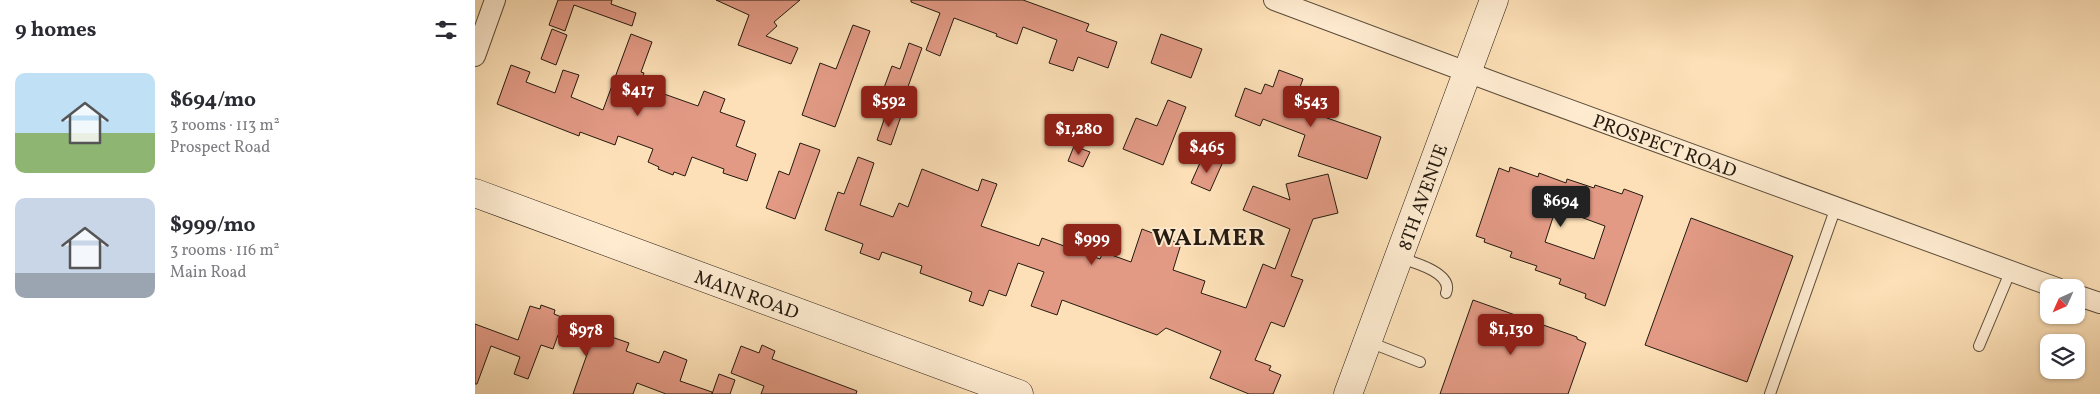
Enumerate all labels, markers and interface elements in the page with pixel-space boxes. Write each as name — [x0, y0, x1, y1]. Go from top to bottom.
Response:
text: 9 homes — [15, 16, 96, 45]
icon: filters — [432, 16, 460, 44]
pin: $417 — [608, 74, 668, 117]
text: $417 — [622, 80, 654, 102]
text: $694/mo — [170, 86, 256, 115]
pin: $592 — [859, 86, 919, 128]
pin: $543 — [1281, 86, 1341, 128]
text: $592 — [872, 91, 906, 113]
text: $543 — [1294, 91, 1328, 113]
icon: home — [55, 93, 115, 153]
street label: PROSPECT ROAD — [1589, 109, 1740, 185]
pin: $1,280 — [1038, 114, 1120, 156]
text: 3 rooms · 113 m² — [170, 115, 280, 137]
text: $1,280 — [1056, 119, 1102, 141]
pin: $465 — [1177, 132, 1237, 174]
text: Prospect Road — [170, 137, 270, 159]
text: $465 — [1189, 137, 1225, 159]
street label: 8TH AVENUE — [1393, 141, 1455, 255]
pin: $694 — [1531, 186, 1591, 228]
text: $694 — [1543, 191, 1579, 213]
text: $999/mo — [170, 211, 255, 240]
icon: home — [55, 218, 115, 278]
district label: WALMER — [1152, 222, 1266, 256]
pin: $999 — [1062, 224, 1122, 266]
text: $999 — [1074, 229, 1110, 251]
text: 3 rooms · 116 m² — [170, 240, 279, 262]
text: Main Road — [170, 262, 247, 284]
street label: MAIN ROAD — [690, 265, 802, 327]
north arrow — [2040, 279, 2085, 324]
map controls — [2040, 279, 2085, 379]
pin: $978 — [556, 314, 616, 357]
pin: $1,130 — [1470, 314, 1552, 356]
text: $1,130 — [1489, 319, 1533, 341]
text: $978 — [569, 320, 603, 342]
button: layers — [2040, 334, 2085, 379]

